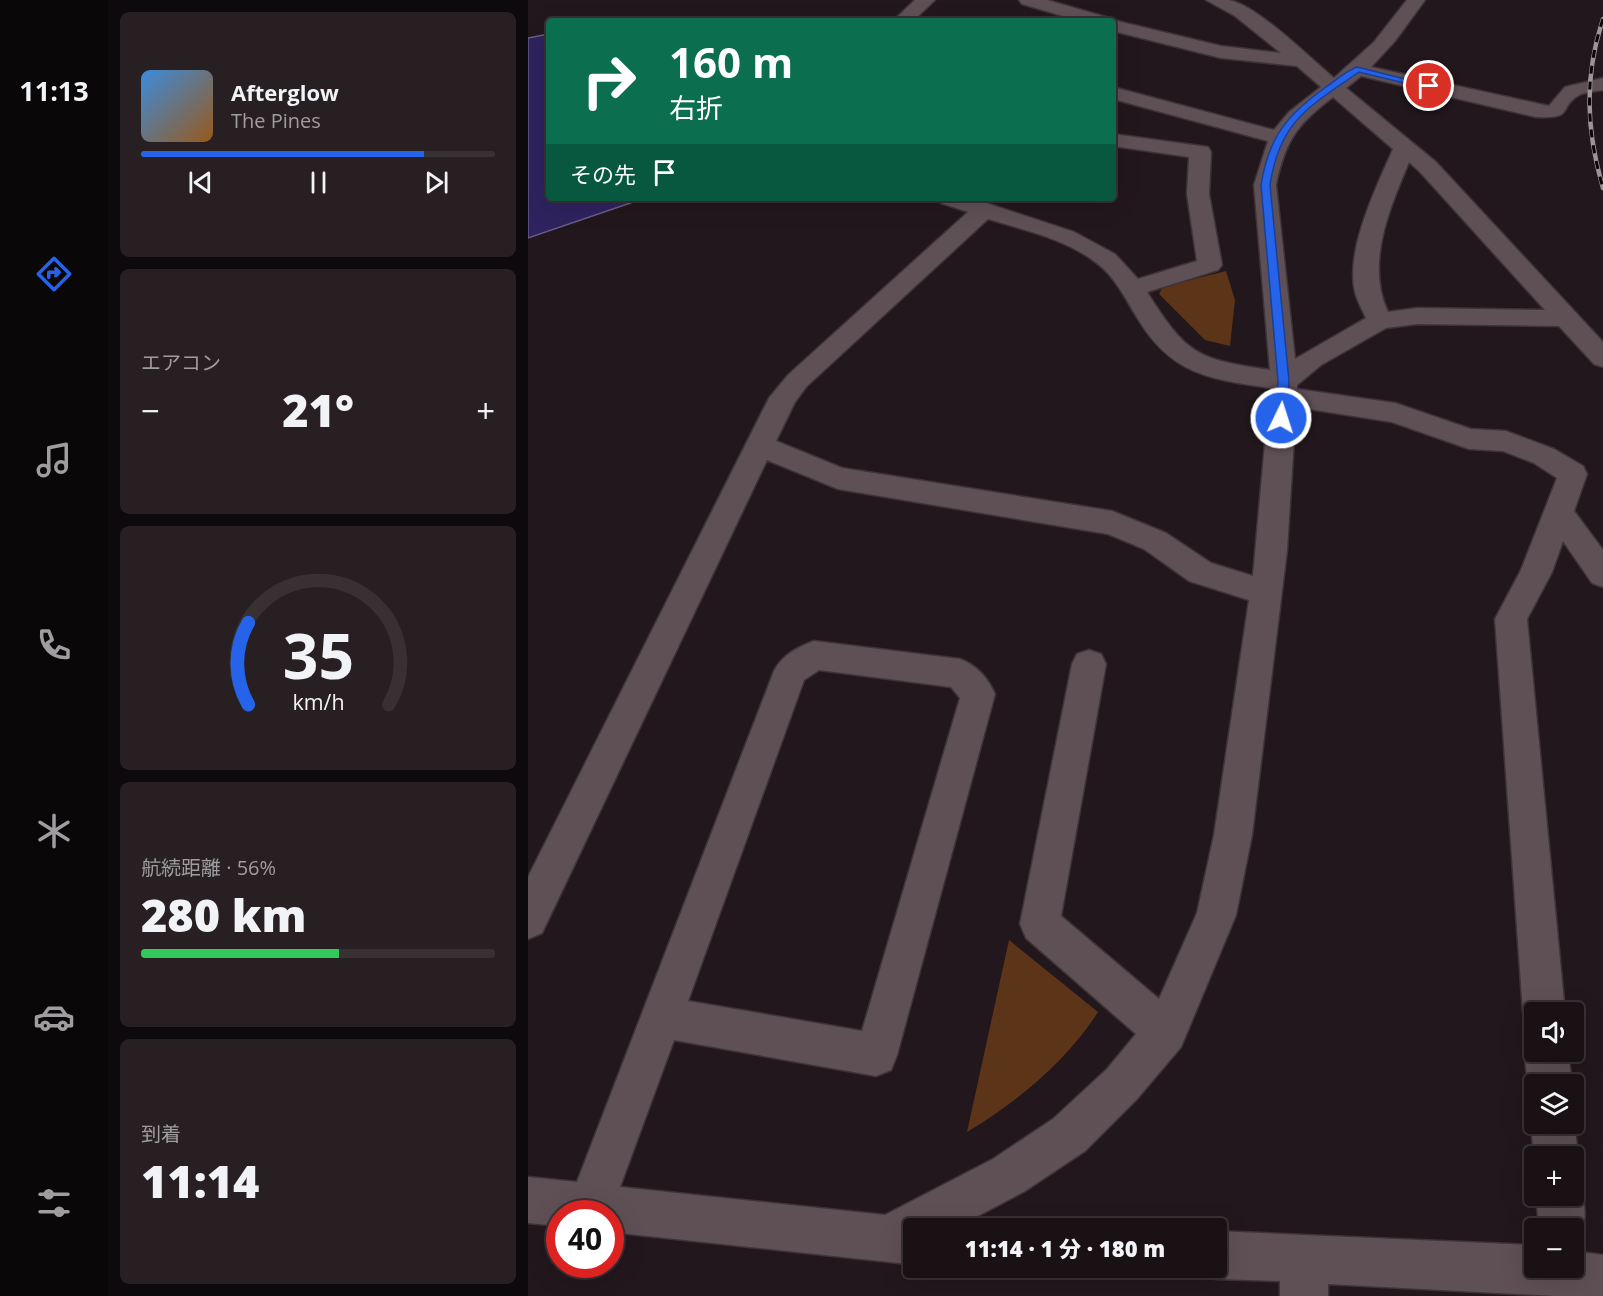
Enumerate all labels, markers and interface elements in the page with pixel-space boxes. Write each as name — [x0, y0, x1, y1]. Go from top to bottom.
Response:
text: 160 m — [669, 33, 793, 90]
icon: right — [570, 42, 648, 120]
pin — [1403, 60, 1454, 111]
icon: arrive — [1412, 69, 1445, 102]
text: 11:13 — [19, 72, 89, 109]
text: Afterglow — [231, 77, 339, 107]
text: 右折 — [669, 89, 723, 126]
text: The Pines — [231, 107, 321, 134]
icon: arrive — [648, 156, 681, 189]
text: その先 — [570, 159, 636, 189]
icon: previous — [184, 166, 217, 199]
icon: pause — [302, 166, 335, 199]
icon: next — [420, 166, 453, 199]
icon: directions — [33, 253, 75, 295]
text: エアコン — [141, 349, 221, 376]
text: 21° — [282, 379, 354, 440]
position arrow — [1249, 386, 1313, 450]
text: − — [141, 388, 160, 433]
text: + — [476, 388, 495, 433]
icon: music — [33, 439, 75, 481]
text: 35 — [282, 612, 354, 697]
icon: phone — [33, 624, 75, 666]
text: km/h — [292, 687, 344, 716]
icon: climate — [33, 810, 75, 852]
text: 航続距離 · 56% — [141, 854, 276, 881]
text: 280 km — [141, 884, 306, 945]
icon: car — [33, 996, 75, 1038]
map controls — [1524, 1002, 1584, 1278]
button: sound — [1524, 1002, 1584, 1062]
button: layers — [1524, 1074, 1584, 1134]
text: 到着 — [141, 1120, 181, 1147]
button: + — [1524, 1146, 1584, 1206]
text: 11:14 — [141, 1150, 259, 1211]
icon: filters — [33, 1182, 75, 1224]
speed limit sign: 40 — [546, 1200, 624, 1278]
button: − — [1524, 1218, 1584, 1278]
text: 11:14 · 1 分 · 180 m — [965, 1233, 1165, 1263]

